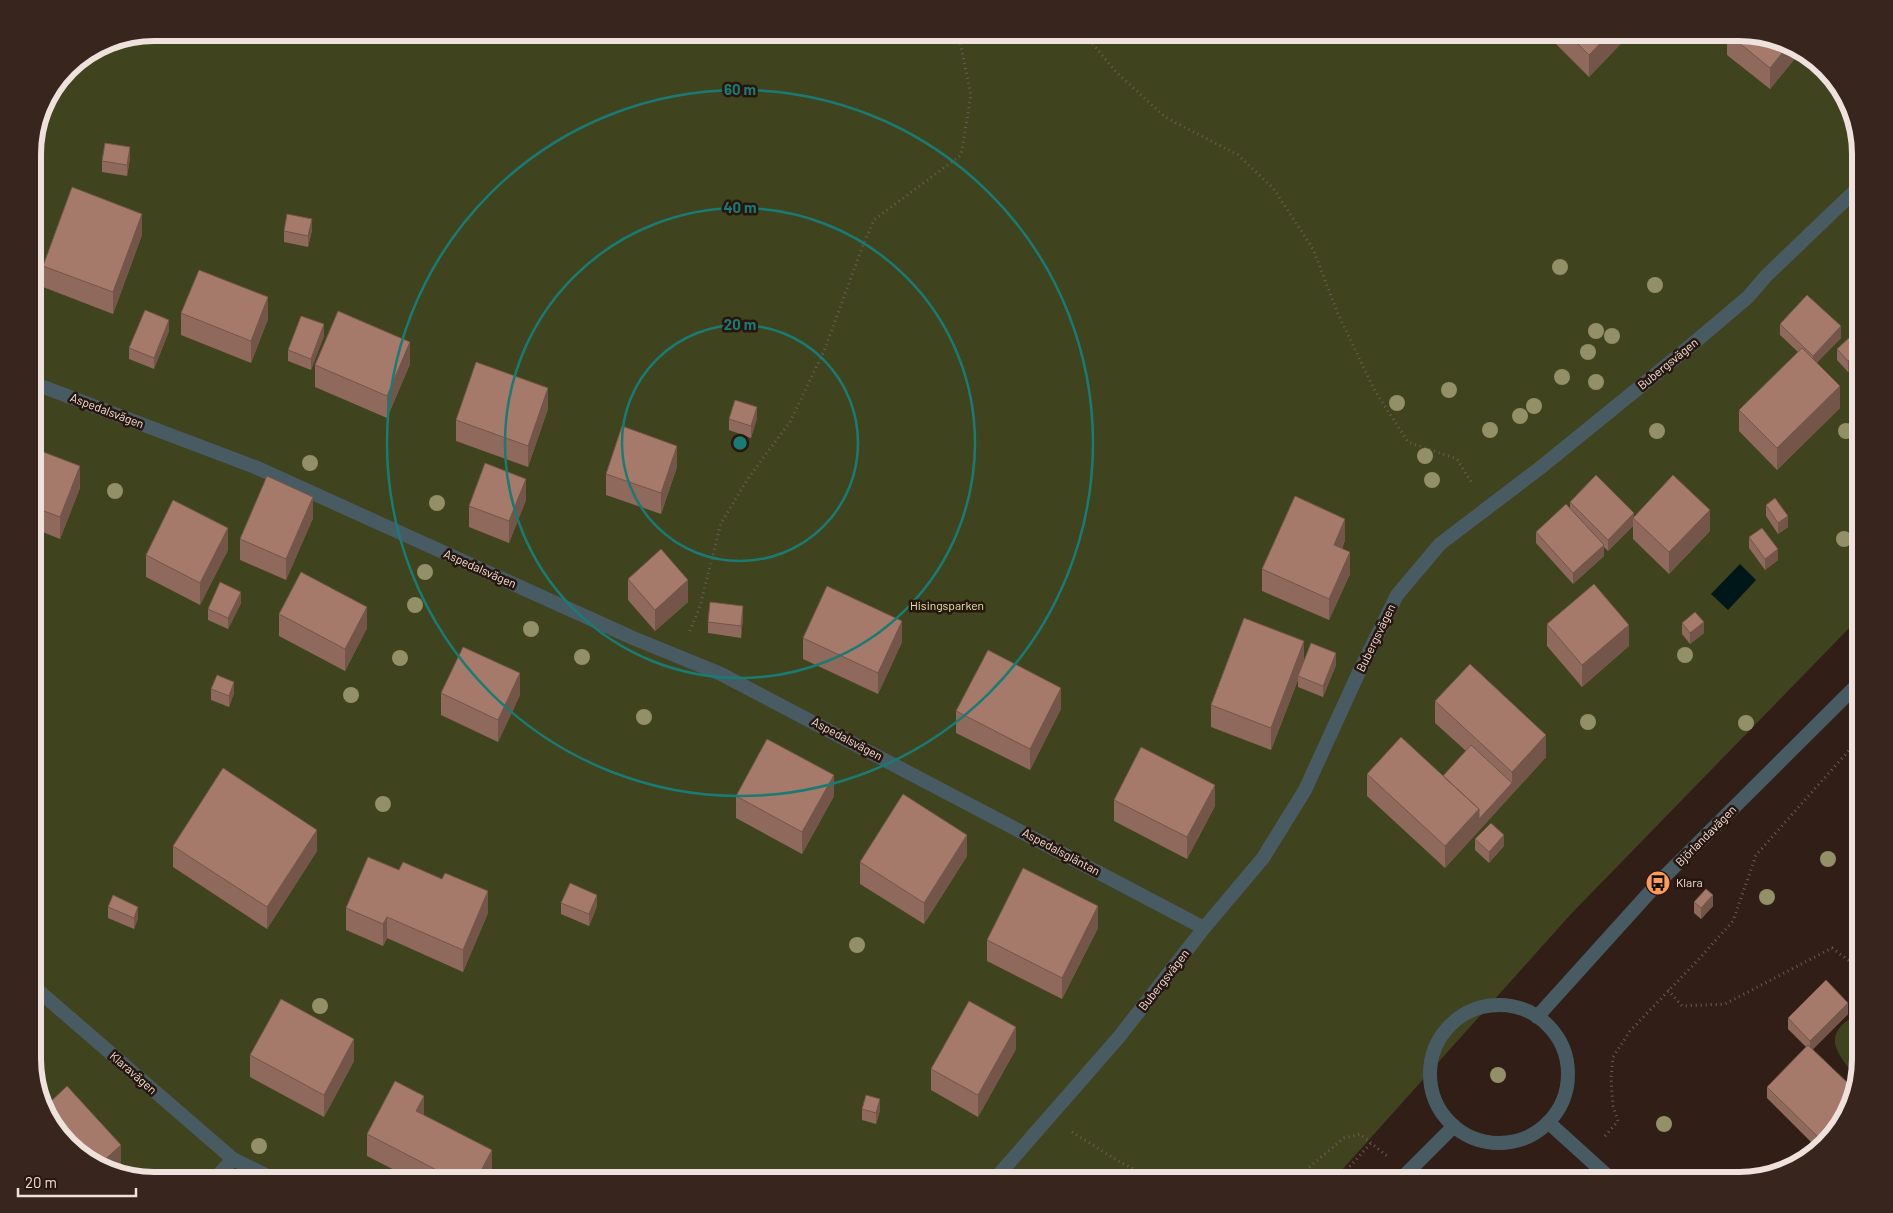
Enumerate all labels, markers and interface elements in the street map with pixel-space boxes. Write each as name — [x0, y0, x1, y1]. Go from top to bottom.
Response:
text: 60 m — [724, 80, 756, 98]
text: 40 m — [723, 198, 757, 216]
text: 20 m — [724, 315, 756, 333]
street label: Bubergsvägen — [1634, 335, 1700, 392]
street label: Aspedalsvägen — [69, 390, 146, 431]
centre of rings — [731, 434, 749, 452]
street label: Aspedalsvägen — [442, 546, 519, 590]
park label: Hisingsparken — [910, 598, 984, 612]
street label: Bubergsvägen — [1353, 601, 1398, 674]
street label: Aspedalsvägen — [810, 714, 885, 763]
street label: Björlandavägen — [1672, 802, 1739, 869]
street label: Aspedalsgläntan — [1020, 825, 1103, 877]
bus stop icon: Klara — [1645, 870, 1671, 896]
place label: Klara — [1676, 875, 1703, 889]
street label: Bubergsvägen — [1135, 946, 1191, 1013]
street label: Klaravägen — [107, 1048, 160, 1096]
scale bar — [18, 1166, 135, 1198]
text: 20 m — [25, 1173, 57, 1191]

